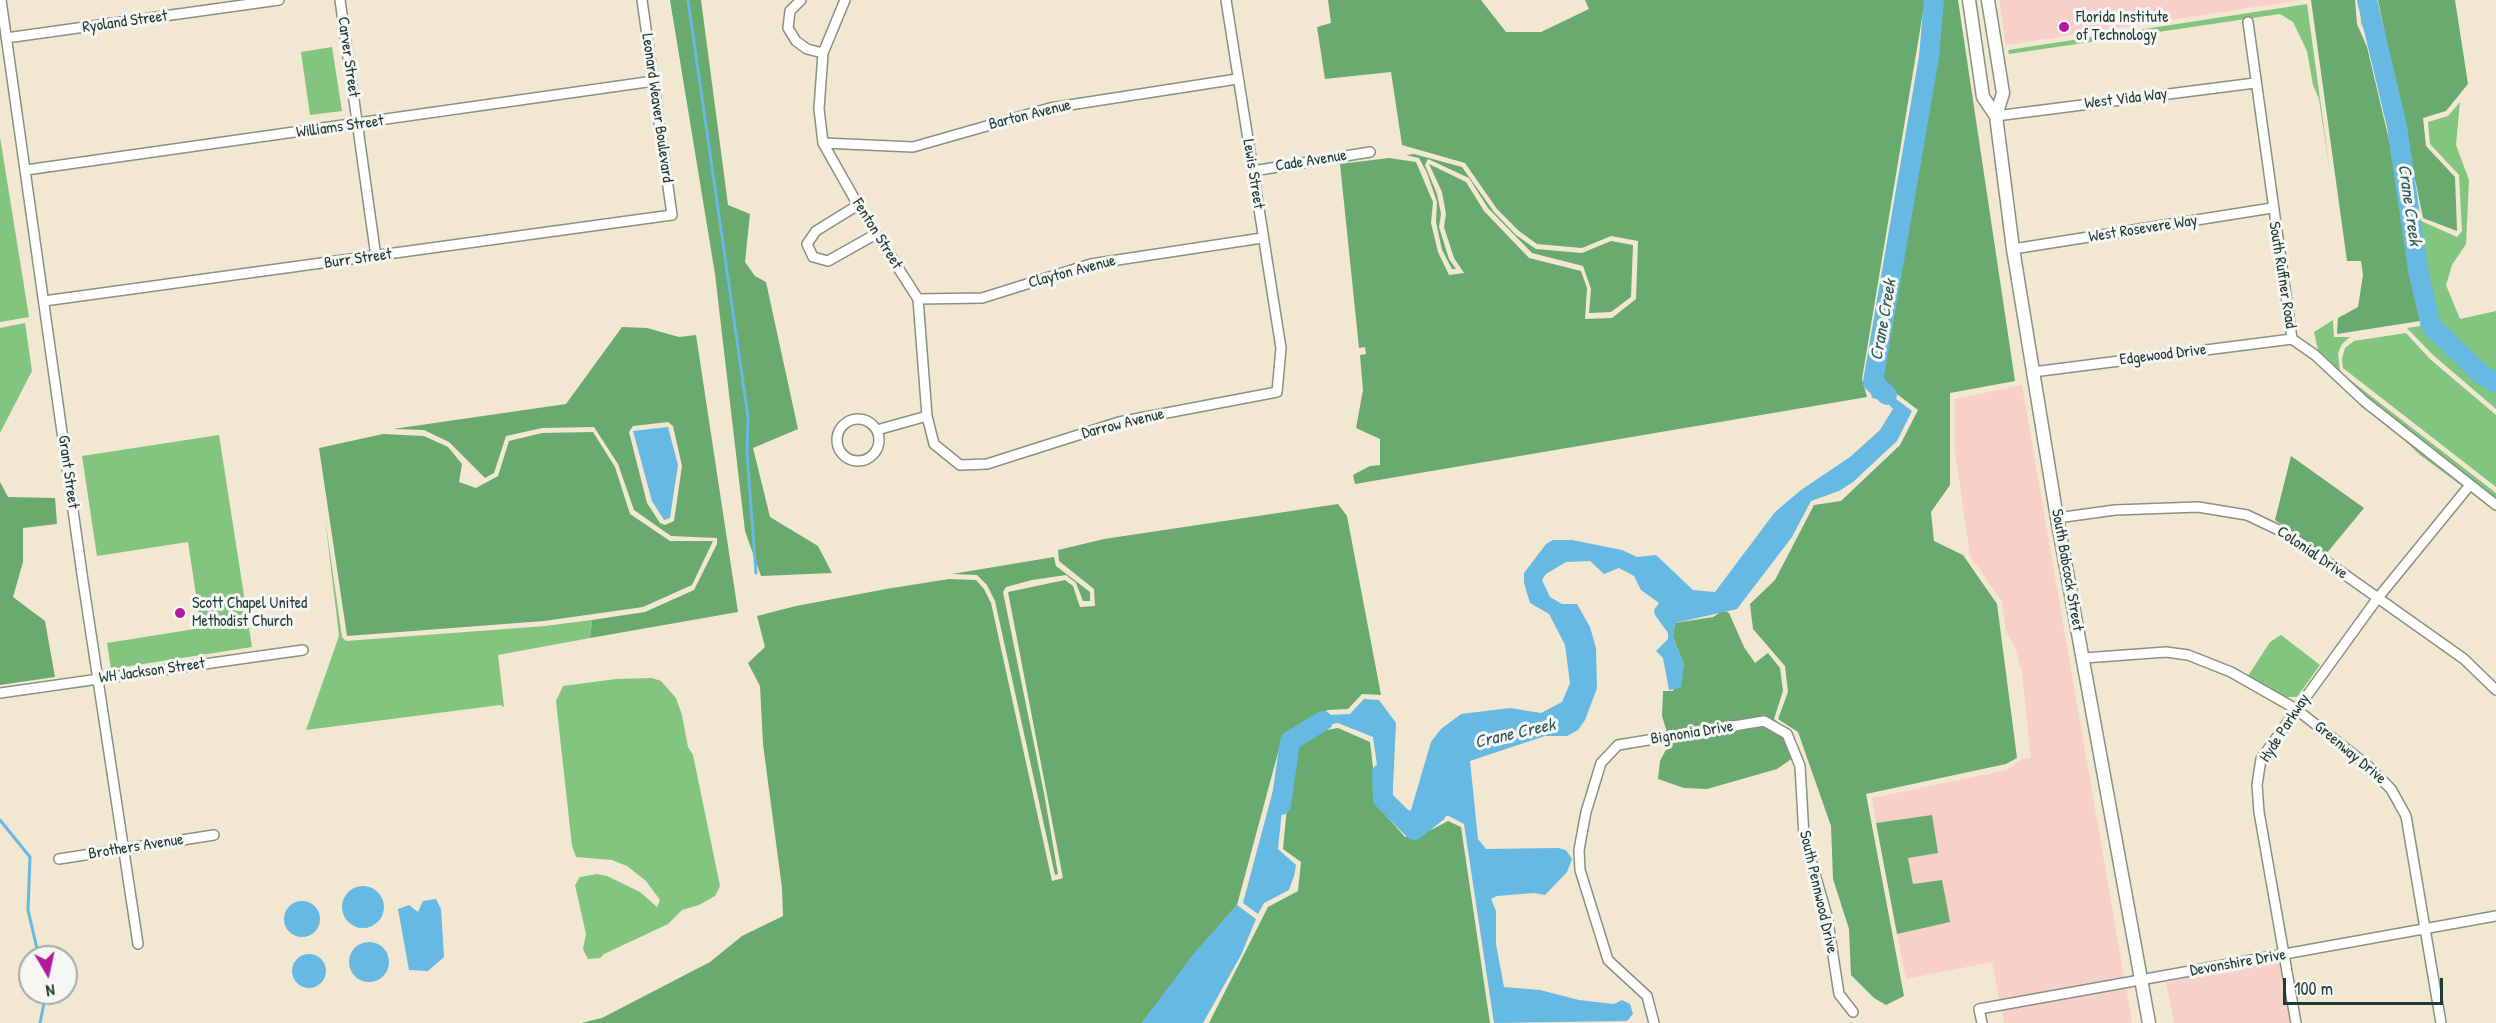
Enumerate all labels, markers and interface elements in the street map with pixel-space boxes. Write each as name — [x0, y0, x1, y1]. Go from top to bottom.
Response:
street label: Ryoland Street — [81, 7, 169, 37]
place label: Florida Institute of Technology — [2076, 8, 2169, 46]
street label: Carver Street — [333, 16, 363, 98]
marker: Florida Institute of Technology — [2057, 20, 2071, 34]
street label: Leonard Weaver Boulevard — [637, 32, 677, 184]
street label: West Vida Way — [2084, 84, 2168, 114]
street label: Barton Avenue — [987, 96, 1073, 134]
street label: Williams Street — [295, 111, 385, 143]
street label: Lewis Street — [1238, 138, 1268, 210]
street label: Cade Avenue — [1274, 146, 1348, 176]
water label: Crane Creek — [2393, 163, 2425, 247]
street label: Fenton Street — [848, 195, 906, 273]
street label: West Rosevere Way — [2087, 211, 2199, 247]
street label: South Ruffner Road — [2264, 220, 2300, 330]
street label: Burr Street — [323, 245, 393, 273]
street label: Clayton Avenue — [1026, 251, 1118, 293]
water label: Crane Creek — [1866, 278, 1902, 362]
street label: Edgewood Drive — [2119, 340, 2207, 370]
street label: Darrow Avenue — [1080, 404, 1166, 444]
street label: Grant Street — [53, 434, 83, 510]
street label: South Babcock Street — [2047, 508, 2087, 632]
street label: Colonial Drive — [2273, 522, 2351, 584]
place label: Scott Chapel United Methodist Church — [192, 594, 307, 632]
marker: Scott Chapel United Methodist Church — [173, 606, 187, 620]
street label: WH Jackson Street — [98, 654, 206, 688]
street label: Hyde Parkway — [2256, 690, 2314, 766]
water label: Crane Creek — [1473, 714, 1557, 754]
street label: Bignonia Drive — [1649, 717, 1735, 749]
street label: Greenway Drive — [2310, 717, 2390, 789]
street label: South Pennwood Drive — [1795, 829, 1841, 955]
street label: Brothers Avenue — [87, 830, 185, 864]
north arrow — [18, 945, 78, 1005]
street label: Devonshire Drive — [2189, 945, 2287, 981]
scale bar — [2286, 966, 2446, 1004]
text: 100 m — [2294, 976, 2333, 1001]
text: N — [45, 979, 56, 1002]

